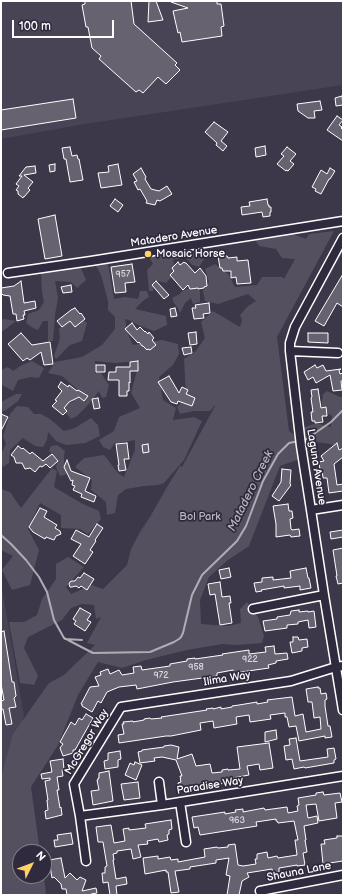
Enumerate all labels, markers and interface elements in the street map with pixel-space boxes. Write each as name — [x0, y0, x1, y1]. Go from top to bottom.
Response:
scale bar — [14, 12, 116, 38]
text: 100 m — [19, 19, 51, 34]
street label: Matadero Avenue — [130, 224, 218, 250]
place label: Mosaic Horse — [156, 247, 225, 261]
marker: Mosaic Horse — [143, 249, 153, 259]
house number: 957 — [116, 270, 130, 280]
street label: Laguna Avenue — [303, 428, 329, 506]
water label: Matadero Creek — [225, 448, 277, 534]
park label: Bol Park — [179, 510, 221, 524]
house number: 922 — [242, 655, 258, 665]
house number: 958 — [188, 663, 204, 673]
street label: Ilima Way — [203, 669, 251, 689]
house number: 972 — [154, 671, 168, 681]
street label: McGregor Way — [62, 707, 112, 777]
street label: Paradise Way — [176, 774, 244, 798]
house number: 963 — [229, 816, 245, 826]
north arrow — [12, 844, 52, 884]
text: N — [33, 849, 48, 864]
street label: Shauna Lane — [266, 859, 332, 885]

